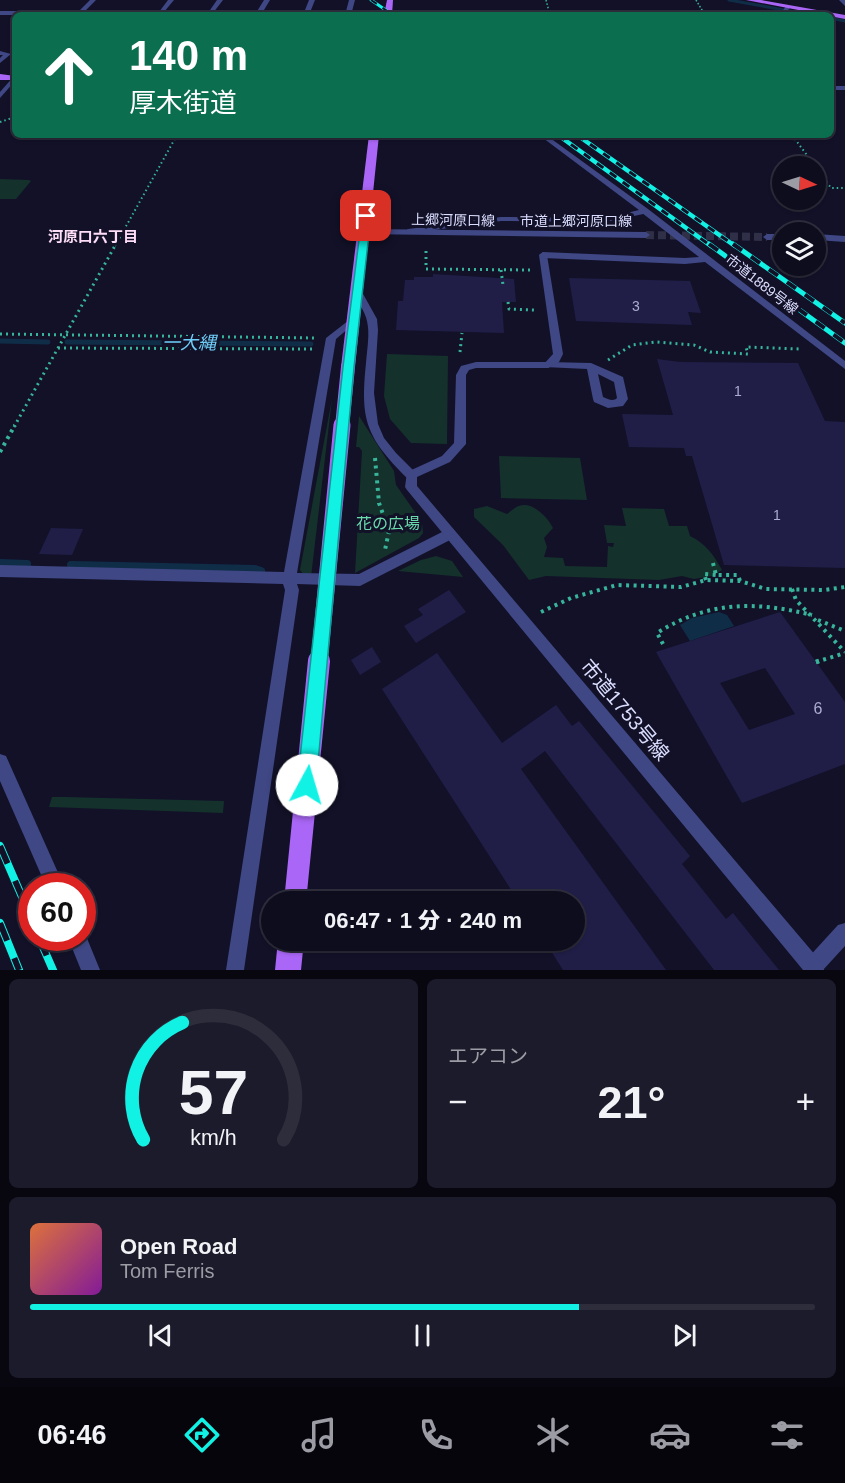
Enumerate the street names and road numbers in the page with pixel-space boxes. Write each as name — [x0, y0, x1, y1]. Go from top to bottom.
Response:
street label: 上郷河原口線 — [411, 211, 495, 229]
street label: 市道上郷河原口線 — [520, 213, 632, 229]
street label: 市道1889号線 — [723, 251, 801, 317]
street label: 市道1753号線 — [577, 655, 673, 765]

